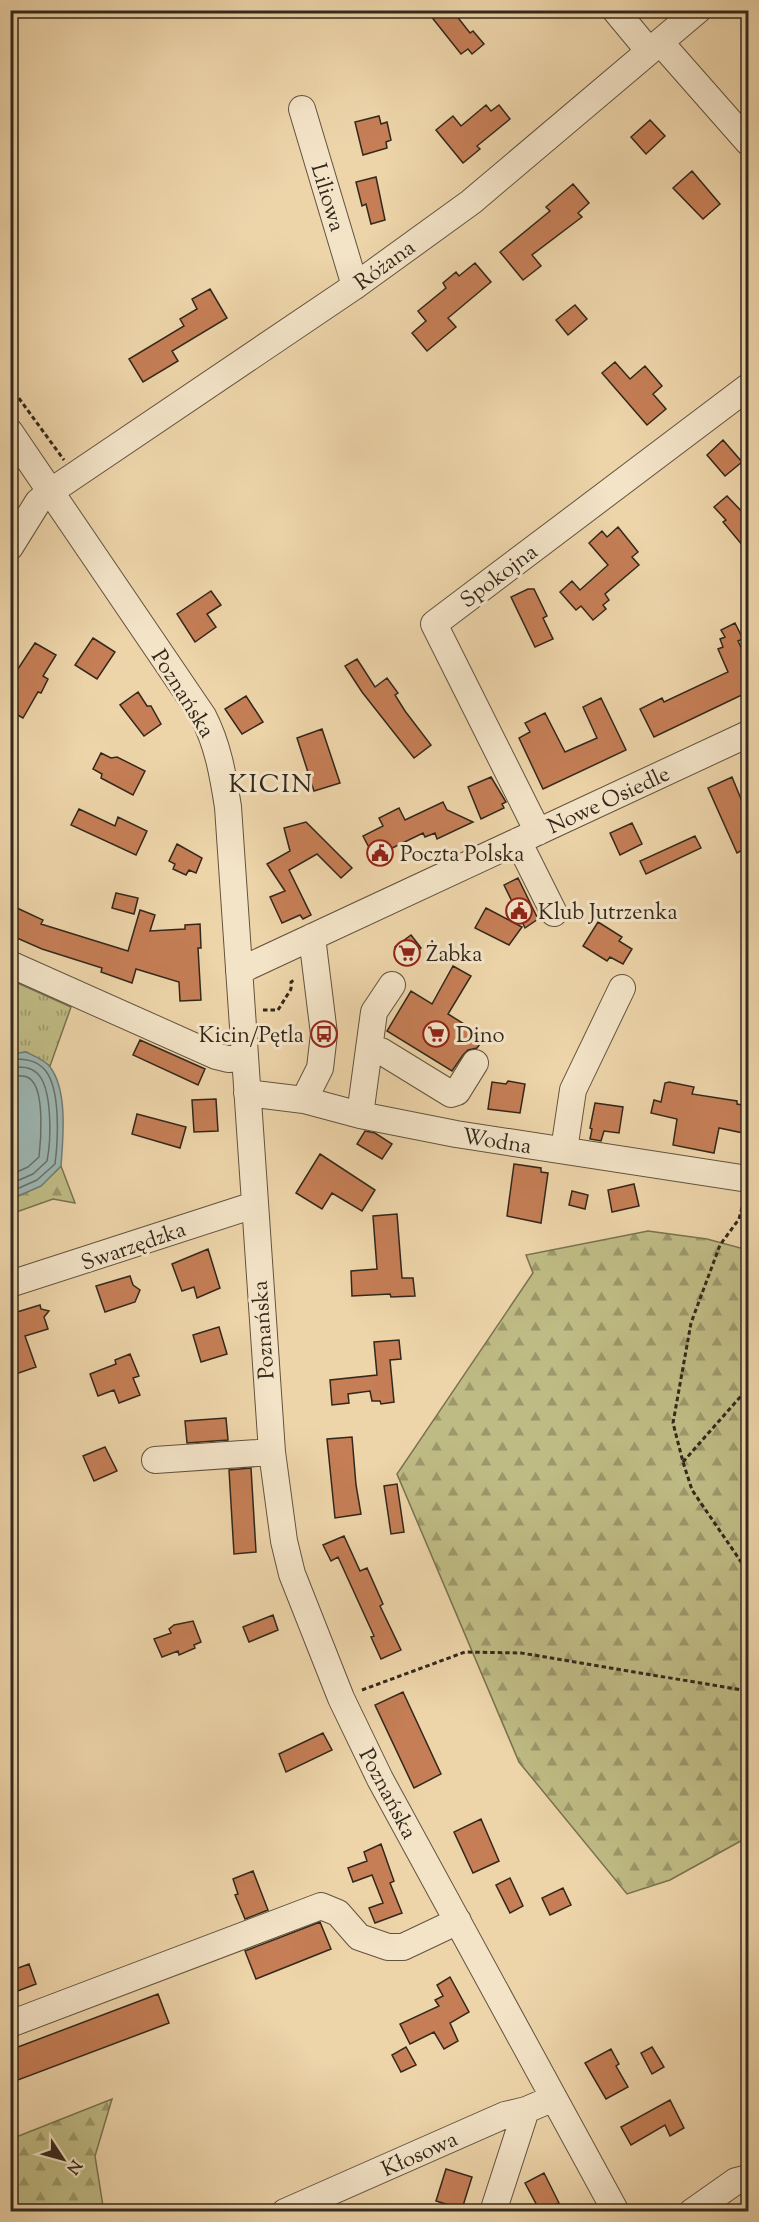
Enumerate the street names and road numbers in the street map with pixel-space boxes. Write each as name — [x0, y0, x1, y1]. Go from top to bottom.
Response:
street label: Liliowa — [301, 160, 352, 236]
street label: Różana — [349, 233, 423, 300]
street label: Spokojna — [454, 538, 545, 617]
street label: Poznańska — [142, 644, 221, 745]
street label: Nowe Osiedle — [543, 759, 676, 844]
street label: Wodna — [460, 1122, 534, 1164]
street label: Swarzędzka — [77, 1215, 191, 1281]
street label: Poznańska — [246, 1279, 284, 1380]
street label: Poznańska — [349, 1743, 424, 1846]
street label: Kłosowa — [377, 2125, 464, 2187]

